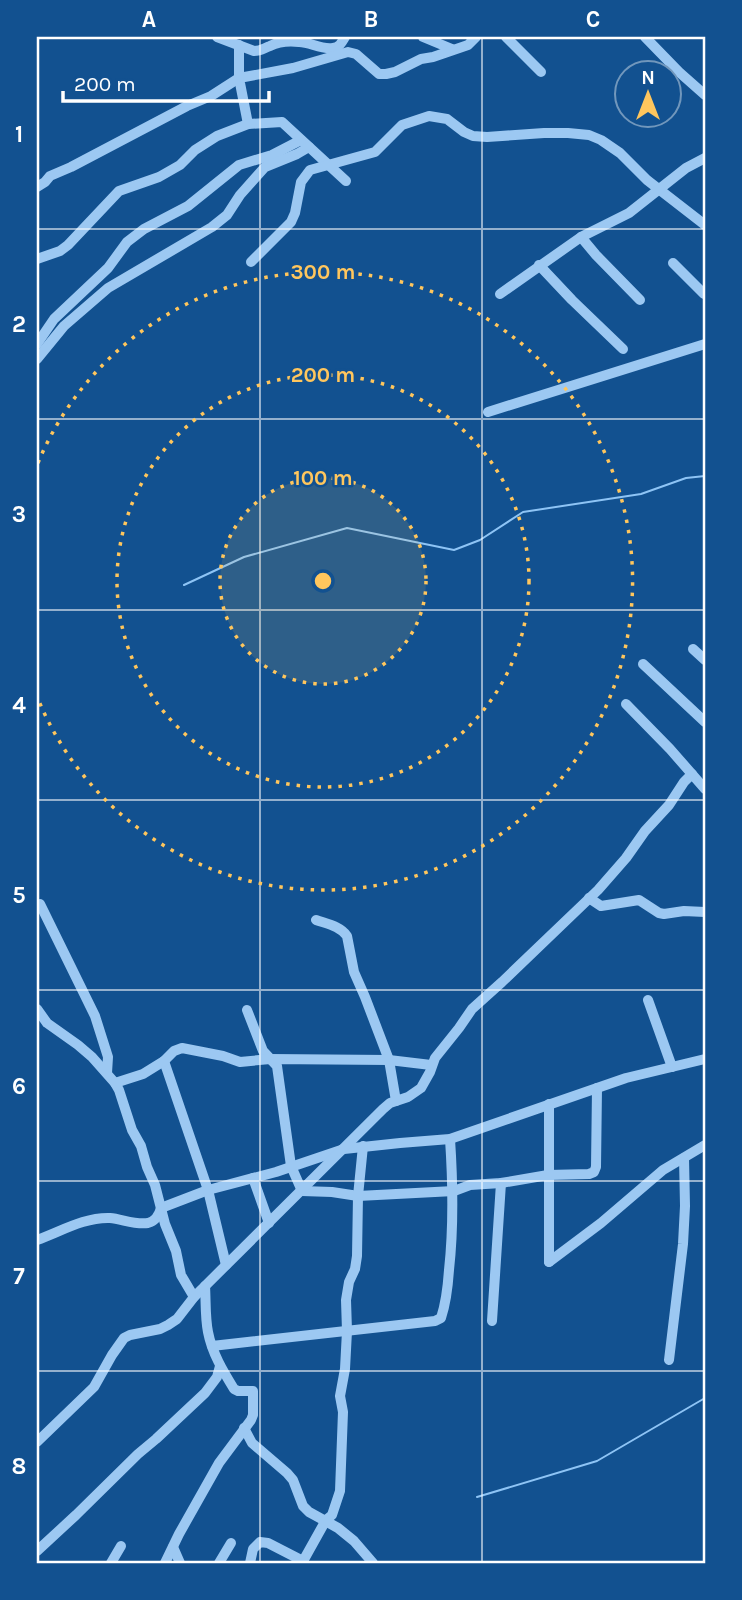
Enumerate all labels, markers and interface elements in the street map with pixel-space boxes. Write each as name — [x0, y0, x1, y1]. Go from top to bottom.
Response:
text: A — [142, 6, 156, 33]
text: B — [364, 6, 378, 33]
text: C — [586, 6, 600, 33]
scale bar — [63, 60, 270, 104]
north arrow — [612, 60, 682, 130]
text: N — [641, 67, 655, 89]
text: 200 m — [74, 72, 136, 96]
text: 1 — [15, 121, 23, 148]
text: 300 m — [291, 260, 355, 284]
text: 2 — [12, 311, 26, 338]
text: 200 m — [291, 363, 355, 387]
text: 100 m — [293, 466, 353, 490]
text: 3 — [12, 501, 26, 528]
centre of rings — [311, 569, 335, 593]
text: 4 — [12, 692, 26, 719]
text: 5 — [12, 882, 26, 909]
text: 6 — [12, 1073, 26, 1100]
text: 7 — [13, 1263, 25, 1290]
text: 8 — [12, 1453, 26, 1480]

